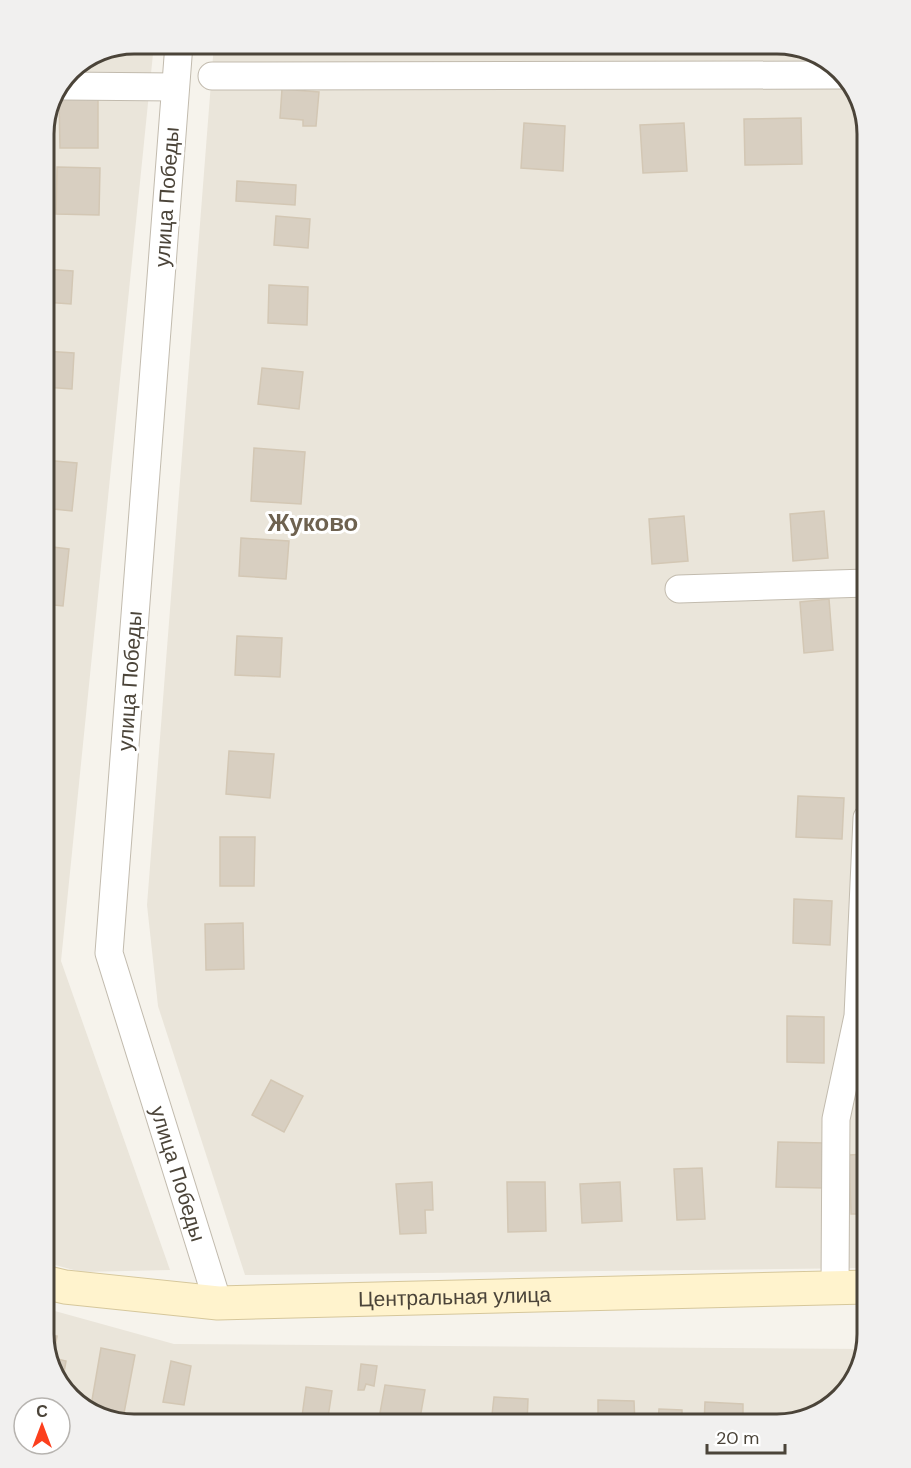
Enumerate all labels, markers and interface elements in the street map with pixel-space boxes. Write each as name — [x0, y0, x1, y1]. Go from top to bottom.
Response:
street label: улица Победы — [148, 126, 186, 268]
district label: Жуково — [267, 507, 358, 538]
street label: улица Победы — [111, 610, 149, 752]
street label: улица Победы — [144, 1103, 212, 1245]
street label: Центральная улица — [358, 1281, 552, 1314]
north arrow — [12, 1396, 72, 1456]
text: С — [36, 1401, 48, 1422]
scale bar — [707, 1417, 785, 1455]
text: 20 m — [716, 1426, 759, 1450]

